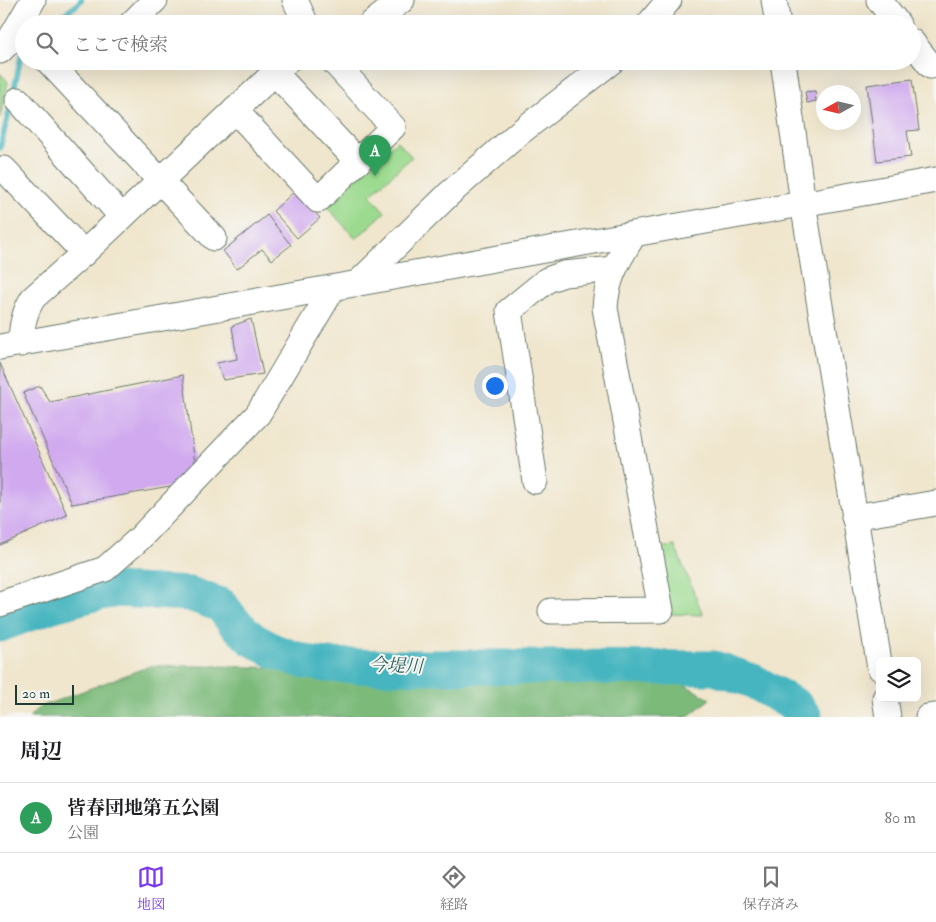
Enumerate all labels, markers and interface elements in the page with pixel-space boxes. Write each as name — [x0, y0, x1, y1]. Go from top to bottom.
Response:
search box — [15, 15, 921, 70]
icon: search — [33, 29, 61, 57]
text: ここで検索 — [73, 33, 168, 57]
north arrow — [816, 85, 861, 130]
pin: A — [359, 135, 391, 176]
your location — [482, 373, 508, 399]
water label: 今堤川 — [369, 654, 425, 679]
map controls — [876, 657, 921, 702]
button: layers — [876, 657, 921, 702]
scale bar — [15, 682, 74, 705]
text: 20 m — [22, 685, 50, 702]
text: 周辺 — [20, 738, 62, 765]
text: 皆春団地第五公園 — [67, 796, 219, 820]
text: A — [31, 808, 41, 828]
text: 80 m — [885, 808, 916, 828]
text: 公園 — [67, 823, 99, 843]
tab: 地図 — [137, 863, 165, 913]
tab: 経路 — [440, 863, 468, 913]
tab: 保存済み — [743, 863, 799, 913]

